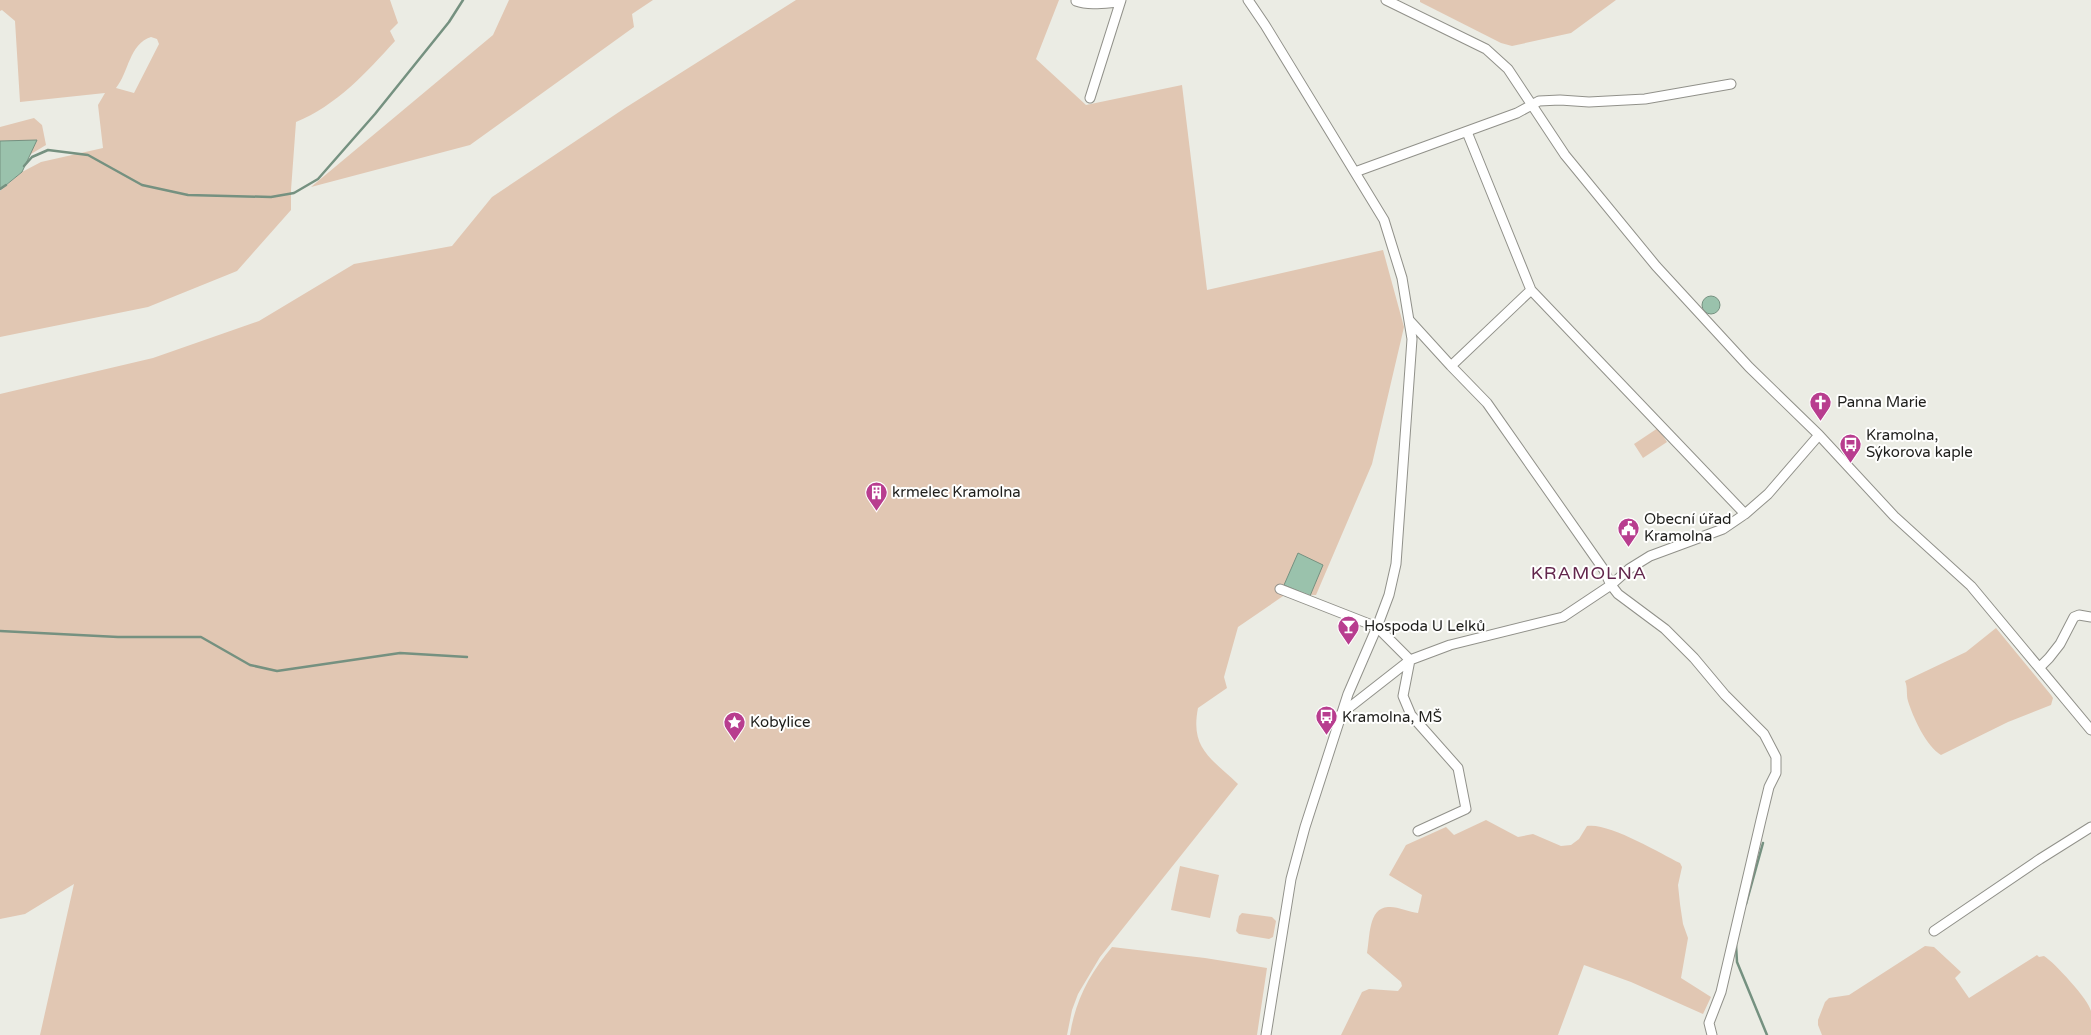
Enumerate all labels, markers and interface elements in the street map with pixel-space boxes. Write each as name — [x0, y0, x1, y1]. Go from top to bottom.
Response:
church icon: Panna Marie — [1809, 390, 1833, 421]
place label: Panna Marie — [1837, 393, 1927, 411]
place label: Kramolna, Sýkorova kaple — [1866, 426, 1973, 461]
bus stop icon: Kramolna, Sýkorova kaple — [1838, 432, 1862, 463]
building icon: krmelec Kramolna — [864, 480, 888, 511]
place label: krmelec Kramolna — [892, 483, 1021, 501]
place label: Obecní úřad Kramolna — [1644, 510, 1732, 545]
public building icon: Obecní úřad Kramolna — [1616, 516, 1640, 547]
district label: KRAMOLNA — [1531, 562, 1647, 584]
bar icon: Hospoda U Lelků — [1336, 614, 1360, 645]
place label: Hospoda U Lelků — [1364, 617, 1485, 635]
bus stop icon: Kramolna, MŠ — [1314, 705, 1338, 736]
place label: Kramolna, MŠ — [1342, 708, 1442, 726]
place icon: Kobylice — [722, 710, 746, 741]
place label: Kobylice — [750, 713, 810, 731]

